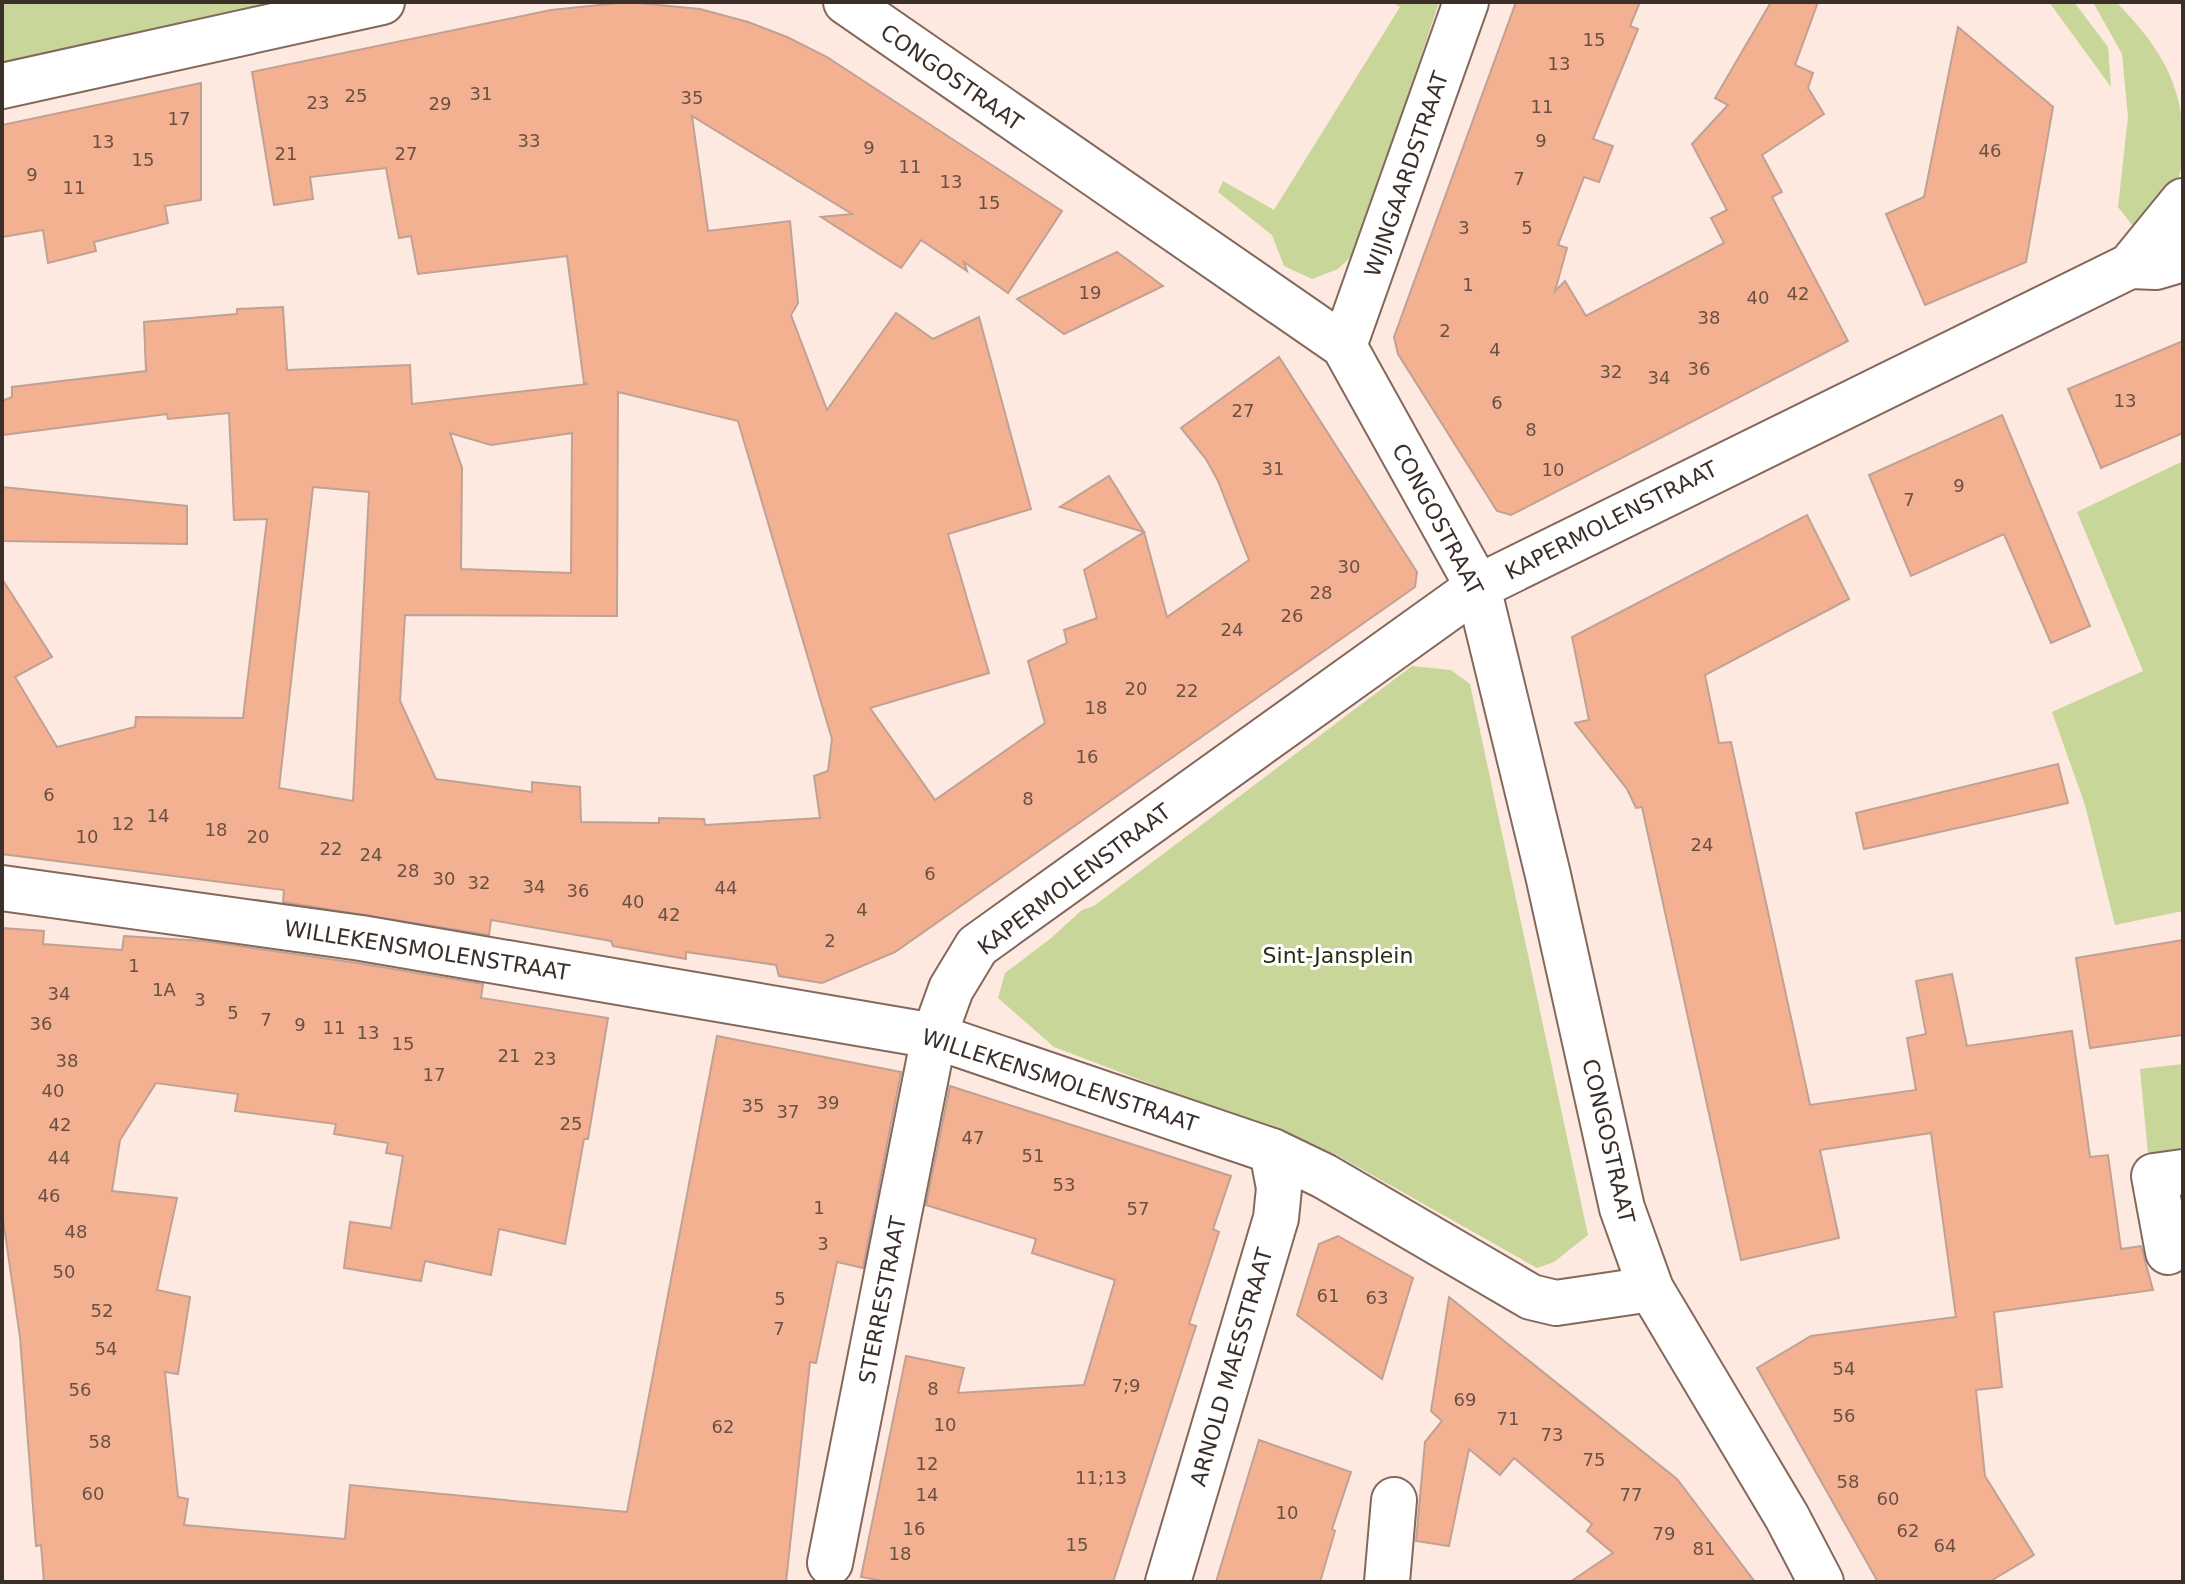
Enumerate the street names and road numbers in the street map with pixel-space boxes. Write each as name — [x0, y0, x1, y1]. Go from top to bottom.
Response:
street label: CONGOSTRAAT — [876, 19, 1028, 136]
street label: WIJNGAARDSTRAAT — [1360, 68, 1454, 280]
street label: CONGOSTRAAT — [1387, 439, 1488, 600]
street label: KAPERMOLENSTRAAT — [1501, 456, 1722, 585]
street label: KAPERMOLENSTRAAT — [973, 798, 1176, 960]
street label: WILLEKENSMOLENSTRAAT — [282, 916, 572, 985]
street label: WILLEKENSMOLENSTRAAT — [919, 1024, 1201, 1137]
street label: CONGOSTRAAT — [1577, 1057, 1640, 1226]
street label: STERRESTRAAT — [854, 1214, 911, 1386]
street label: ARNOLD MAESSTRAAT — [1186, 1245, 1278, 1489]

